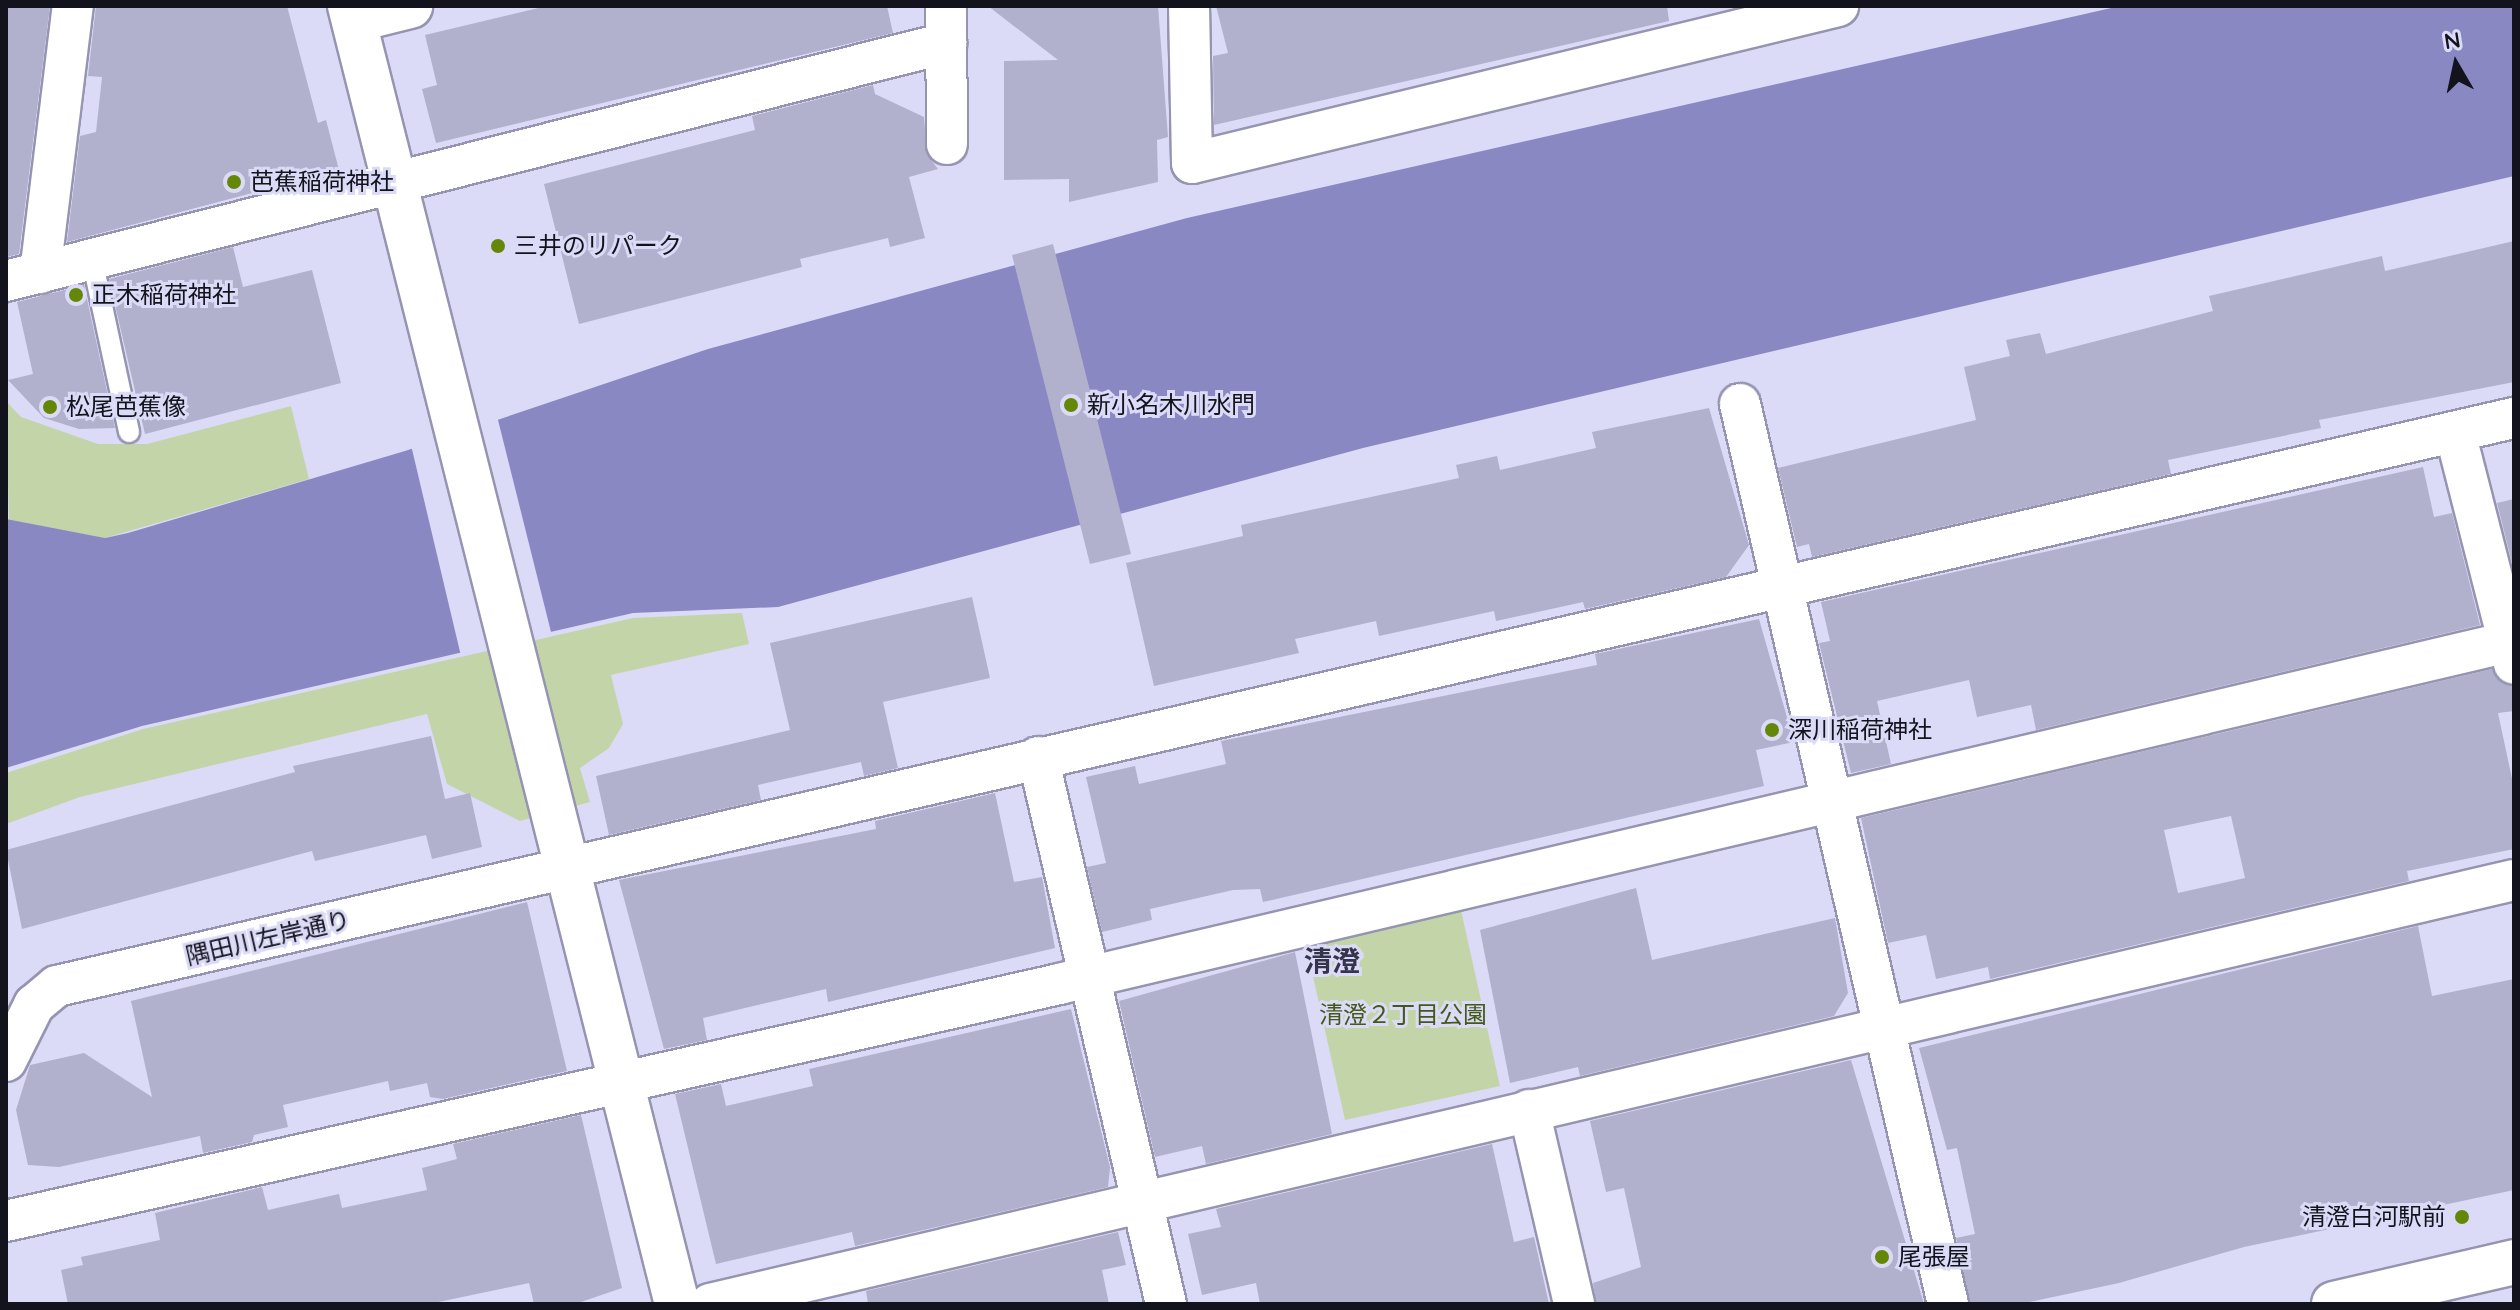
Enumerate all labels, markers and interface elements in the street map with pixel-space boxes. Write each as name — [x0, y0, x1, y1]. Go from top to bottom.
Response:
north arrow — [2416, 24, 2496, 104]
text: N — [2442, 25, 2462, 55]
place label: 芭蕉稲荷神社 — [250, 168, 394, 196]
marker: 芭蕉稲荷神社 — [225, 173, 243, 191]
place label: 三井のリパーク — [514, 232, 682, 260]
marker: 三井のリパーク — [489, 237, 507, 255]
place label: 正木稲荷神社 — [92, 281, 236, 309]
marker: 正木稲荷神社 — [67, 286, 85, 304]
place label: 新小名木川水門 — [1087, 391, 1255, 419]
place label: 松尾芭蕉像 — [66, 393, 186, 421]
marker: 新小名木川水門 — [1062, 396, 1080, 414]
marker: 松尾芭蕉像 — [41, 398, 59, 416]
place label: 深川稲荷神社 — [1788, 716, 1932, 744]
marker: 深川稲荷神社 — [1763, 721, 1781, 739]
street label: 隅田川左岸通り — [183, 905, 353, 971]
district label: 清澄 — [1304, 944, 1360, 978]
park label: 清澄２丁目公園 — [1319, 1001, 1487, 1029]
place label: 清澄白河駅前 — [2302, 1203, 2446, 1231]
marker: 清澄白河駅前 — [2453, 1208, 2471, 1226]
place label: 尾張屋 — [1898, 1243, 1970, 1271]
marker: 尾張屋 — [1873, 1248, 1891, 1266]

